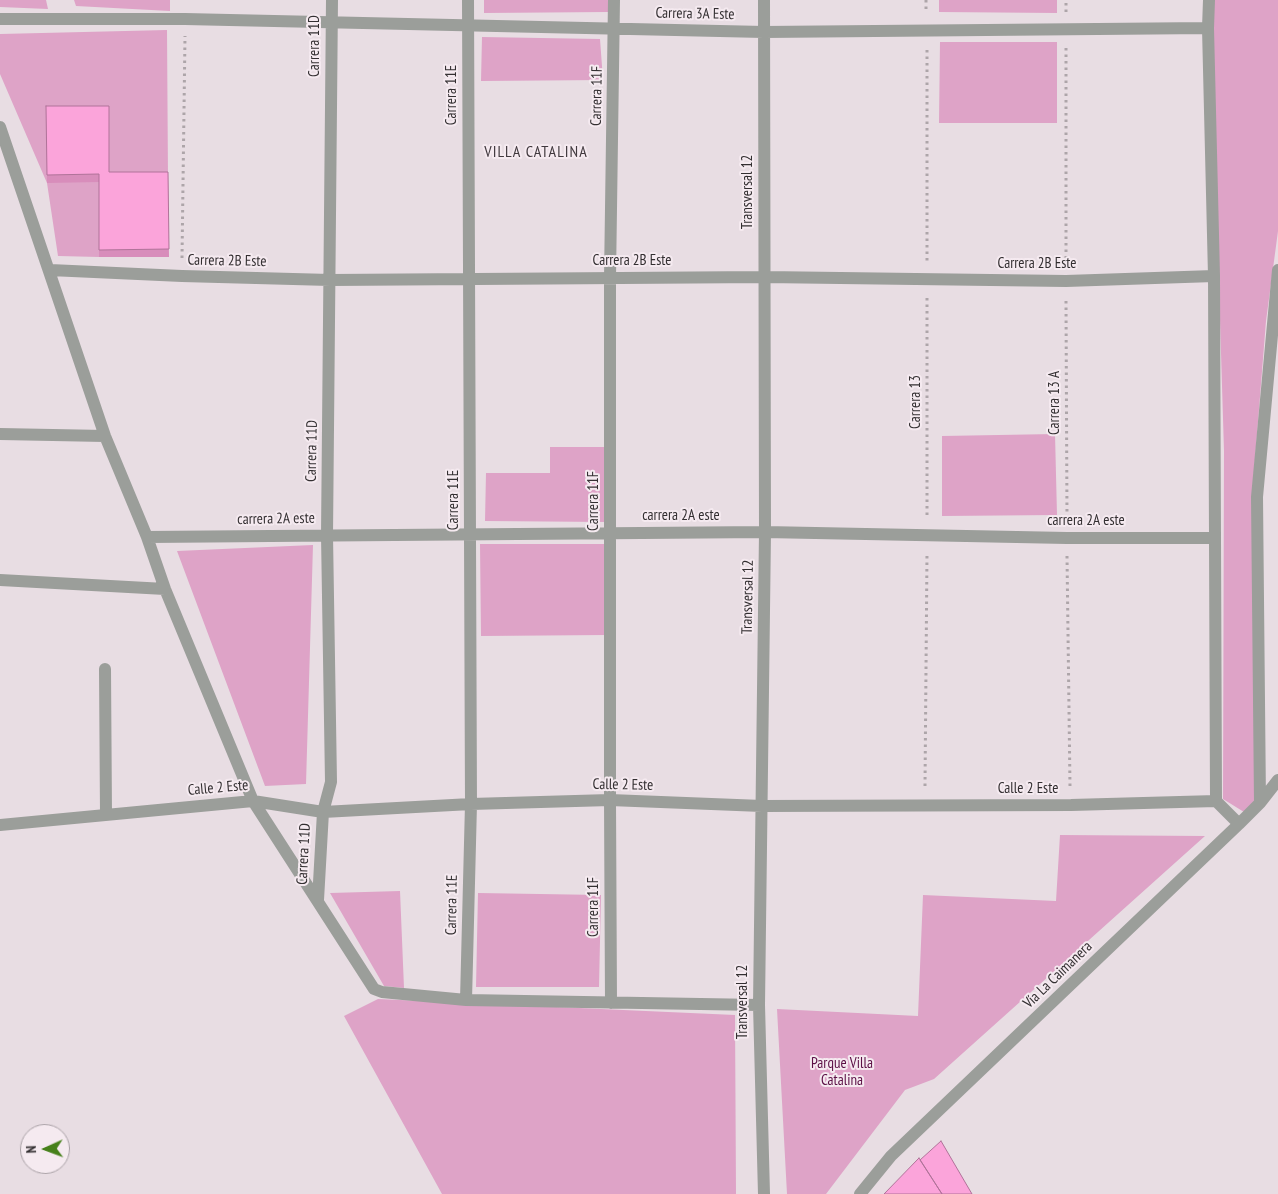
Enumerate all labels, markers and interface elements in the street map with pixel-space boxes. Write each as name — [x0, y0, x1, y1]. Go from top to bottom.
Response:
street label: Carrera 3A Este — [655, 4, 735, 24]
street label: Carrera 11D — [306, 15, 324, 77]
street label: Carrera 11E — [443, 65, 461, 125]
street label: Carrera 11F — [587, 66, 607, 126]
district label: VILLA CATALINA — [483, 142, 589, 162]
street label: Transversal 12 — [739, 155, 757, 229]
street label: Carrera 2B Este — [187, 251, 267, 271]
street label: Carrera 2B Este — [592, 252, 672, 270]
street label: Carrera 2B Este — [997, 255, 1077, 273]
street label: Carrera 13 A — [1046, 371, 1064, 435]
street label: Carrera 13 — [907, 375, 925, 429]
street label: Carrera 11D — [302, 420, 322, 482]
street label: Carrera 11E — [445, 470, 463, 530]
street label: Carrera 11F — [585, 471, 603, 531]
street label: carrera 2A este — [642, 507, 720, 525]
street label: carrera 2A este — [237, 509, 315, 529]
street label: carrera 2A este — [1047, 512, 1125, 530]
street label: Transversal 12 — [738, 560, 758, 634]
street label: Calle 2 Este — [593, 775, 653, 795]
street label: Calle 2 Este — [187, 776, 249, 800]
street label: Calle 2 Este — [998, 780, 1058, 798]
street label: Carrera 11D — [293, 823, 315, 885]
street label: Carrera 11E — [442, 875, 462, 935]
street label: Carrera 11F — [585, 877, 603, 937]
street label: Vía La Caimanera — [1020, 938, 1096, 1012]
street label: Transversal 12 — [734, 965, 752, 1039]
park label: Parque Villa Catalina — [811, 1055, 873, 1090]
north arrow — [20, 1124, 70, 1174]
text: N — [22, 1145, 40, 1154]

